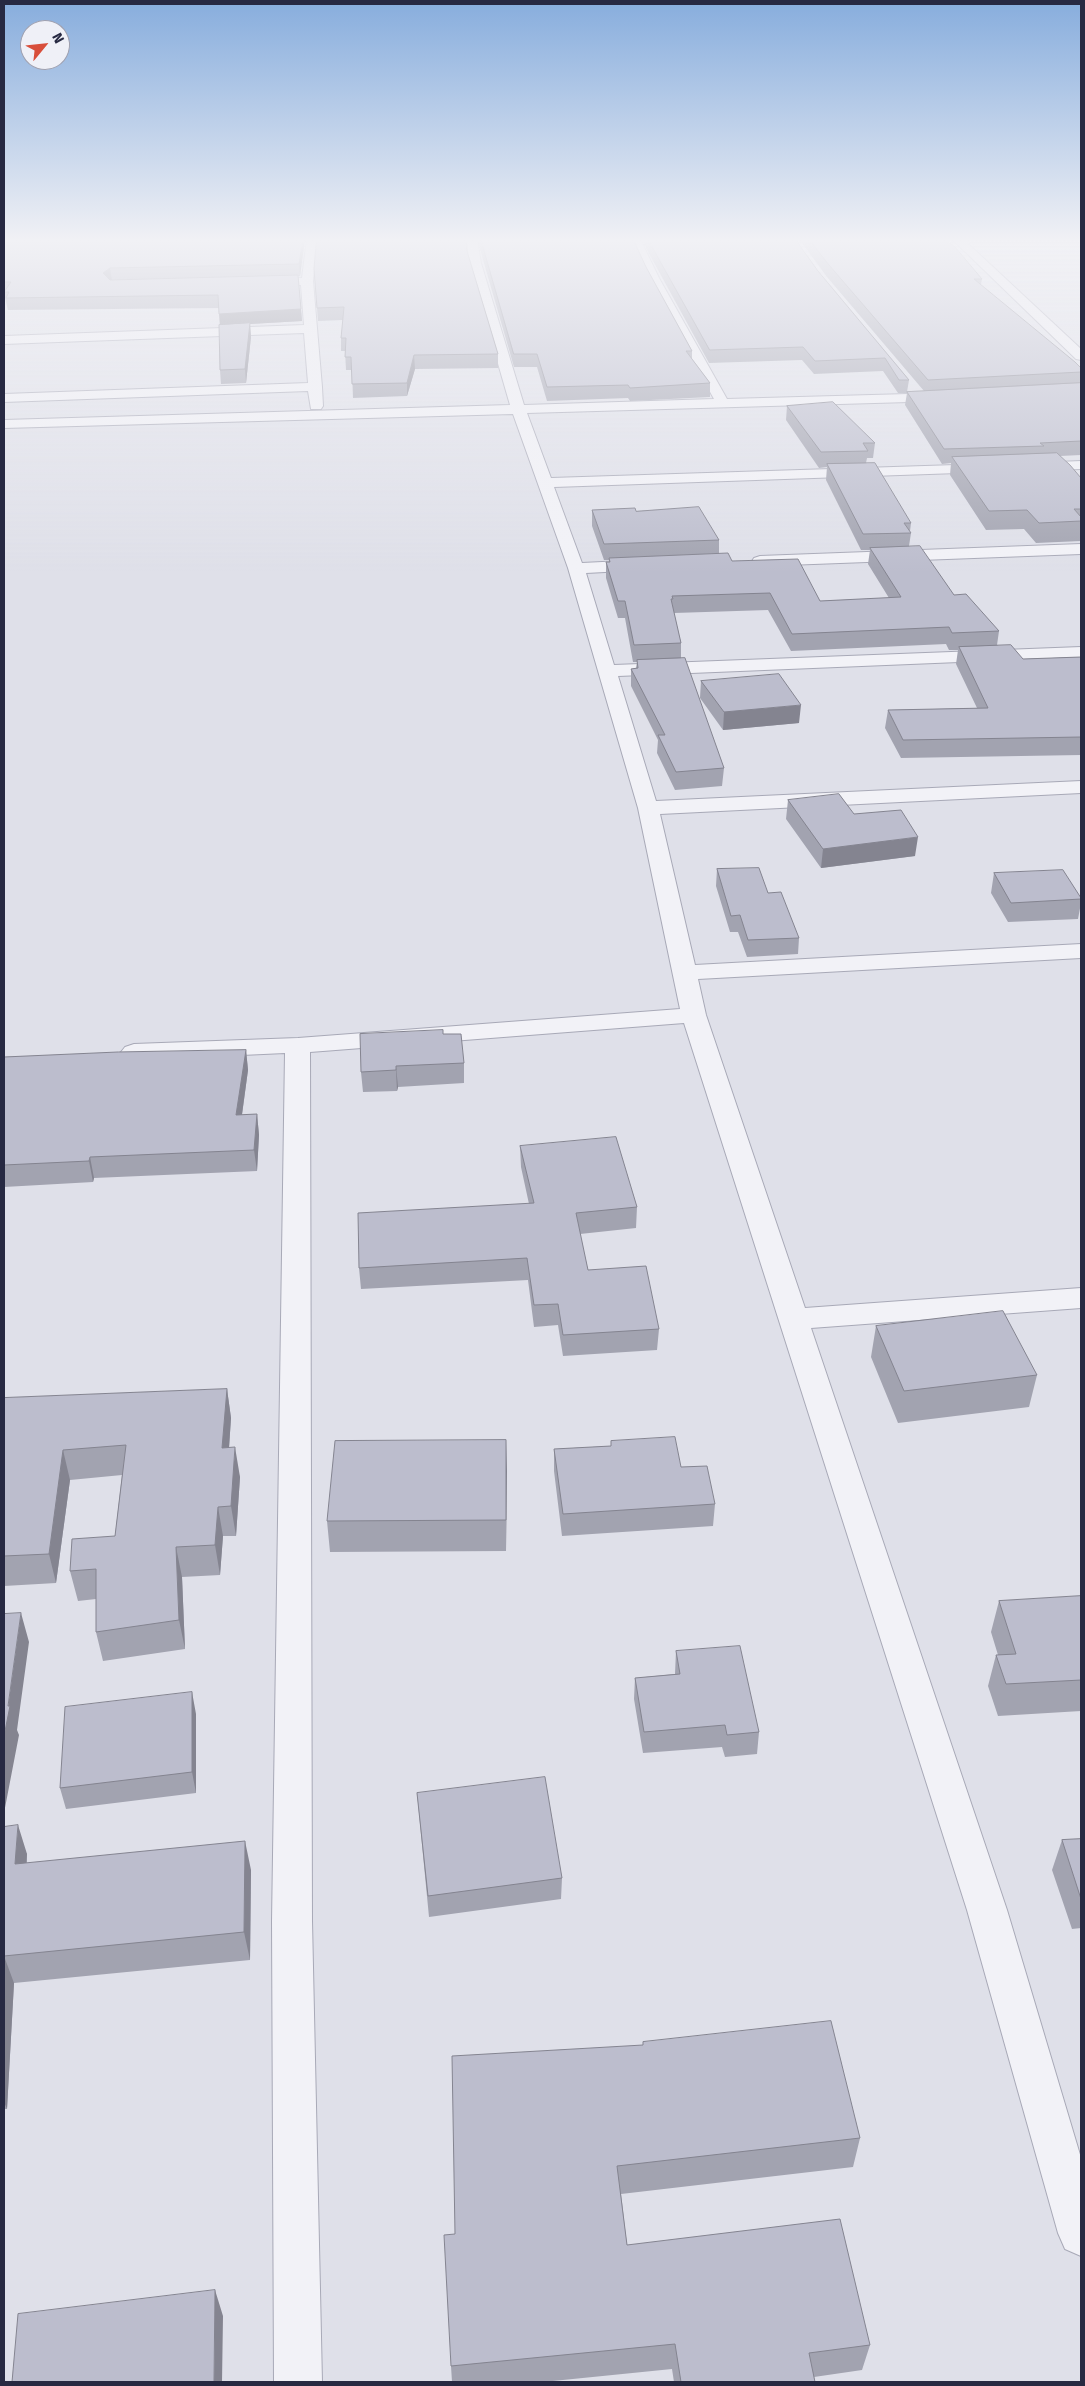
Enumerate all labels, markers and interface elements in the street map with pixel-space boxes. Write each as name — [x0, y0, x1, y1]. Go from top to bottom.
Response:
north arrow — [20, 20, 70, 70]
text: N — [48, 30, 67, 46]

